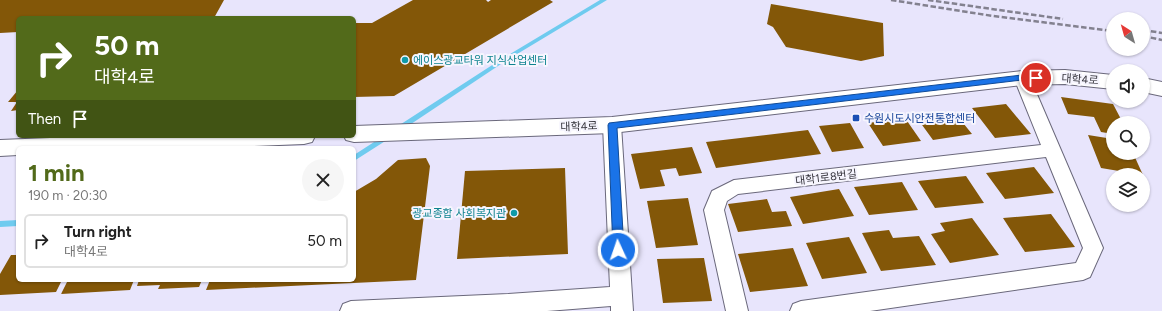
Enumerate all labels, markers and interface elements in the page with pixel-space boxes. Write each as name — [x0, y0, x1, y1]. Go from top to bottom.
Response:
north arrow — [1106, 12, 1150, 56]
map controls — [1106, 12, 1150, 212]
text: 50 m — [94, 28, 160, 62]
icon: right — [28, 32, 80, 84]
place label: 에이스광교타워 지식산업센터 — [413, 54, 547, 67]
marker: 에이스광교타워 지식산업센터 — [400, 55, 410, 65]
pin — [1019, 61, 1053, 95]
button: sound — [1106, 64, 1150, 108]
text: 대학4로 — [94, 66, 155, 88]
icon: arrive — [1025, 67, 1047, 89]
street label: 대학4로 — [1061, 72, 1099, 87]
icon: arrive — [69, 108, 91, 130]
text: Then — [28, 110, 61, 128]
place label: 수원시도시안전통합센터 — [864, 112, 975, 125]
marker: 수원시도시안전통합센터 — [851, 113, 861, 123]
button: search — [1106, 116, 1150, 160]
street label: 대학4로 — [560, 119, 598, 134]
text: 1 min — [28, 158, 85, 187]
button: close — [302, 159, 344, 201]
street label: 대학1로8번길 — [795, 167, 858, 188]
button: layers — [1106, 168, 1150, 212]
text: 190 m · 20:30 — [28, 188, 107, 203]
place label: 광교종합 사회복지관 — [412, 207, 506, 220]
marker: 광교종합 사회복지관 — [509, 208, 519, 218]
text: Turn right — [64, 223, 132, 241]
position arrow — [597, 229, 639, 271]
icon: right — [30, 230, 52, 252]
text: 50 m — [307, 232, 342, 250]
text: 대학4로 — [64, 244, 108, 259]

